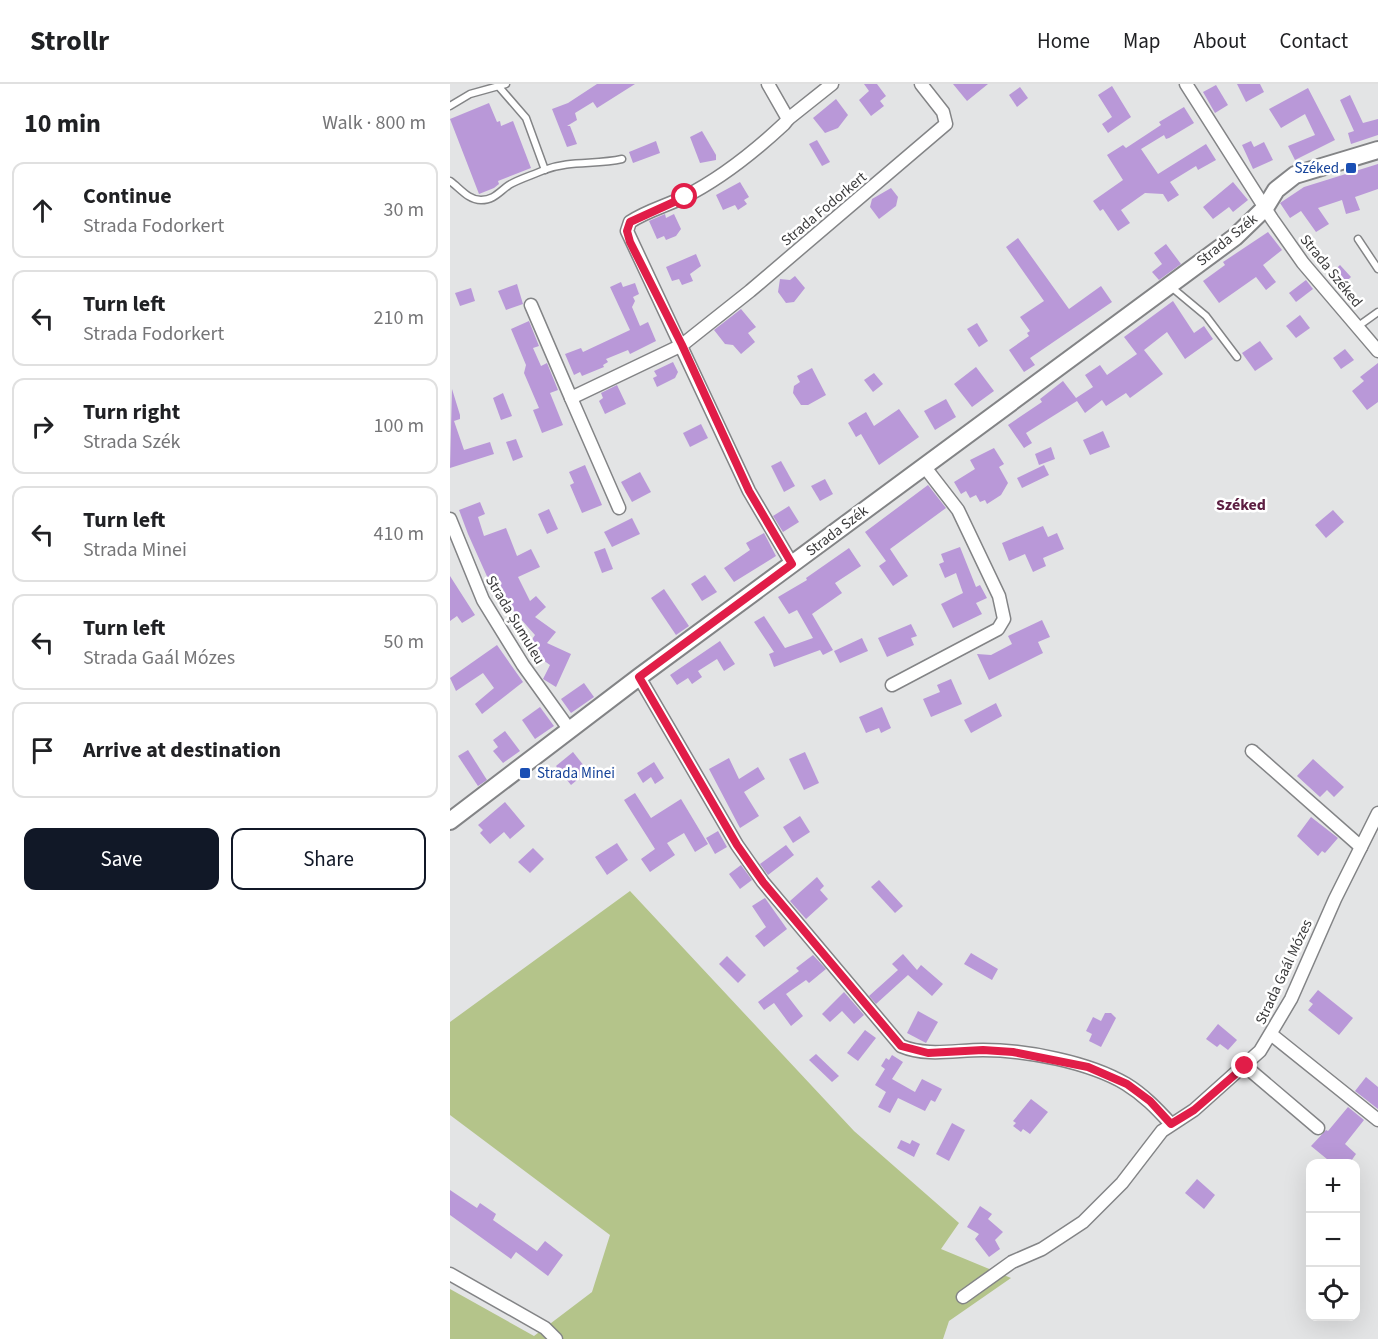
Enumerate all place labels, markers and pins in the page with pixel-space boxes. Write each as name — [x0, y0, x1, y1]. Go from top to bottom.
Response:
place label: Széked — [1294, 158, 1339, 179]
marker: Széked — [1344, 161, 1358, 175]
place label: Strada Minei — [537, 763, 615, 784]
marker: Strada Minei — [518, 766, 532, 780]

